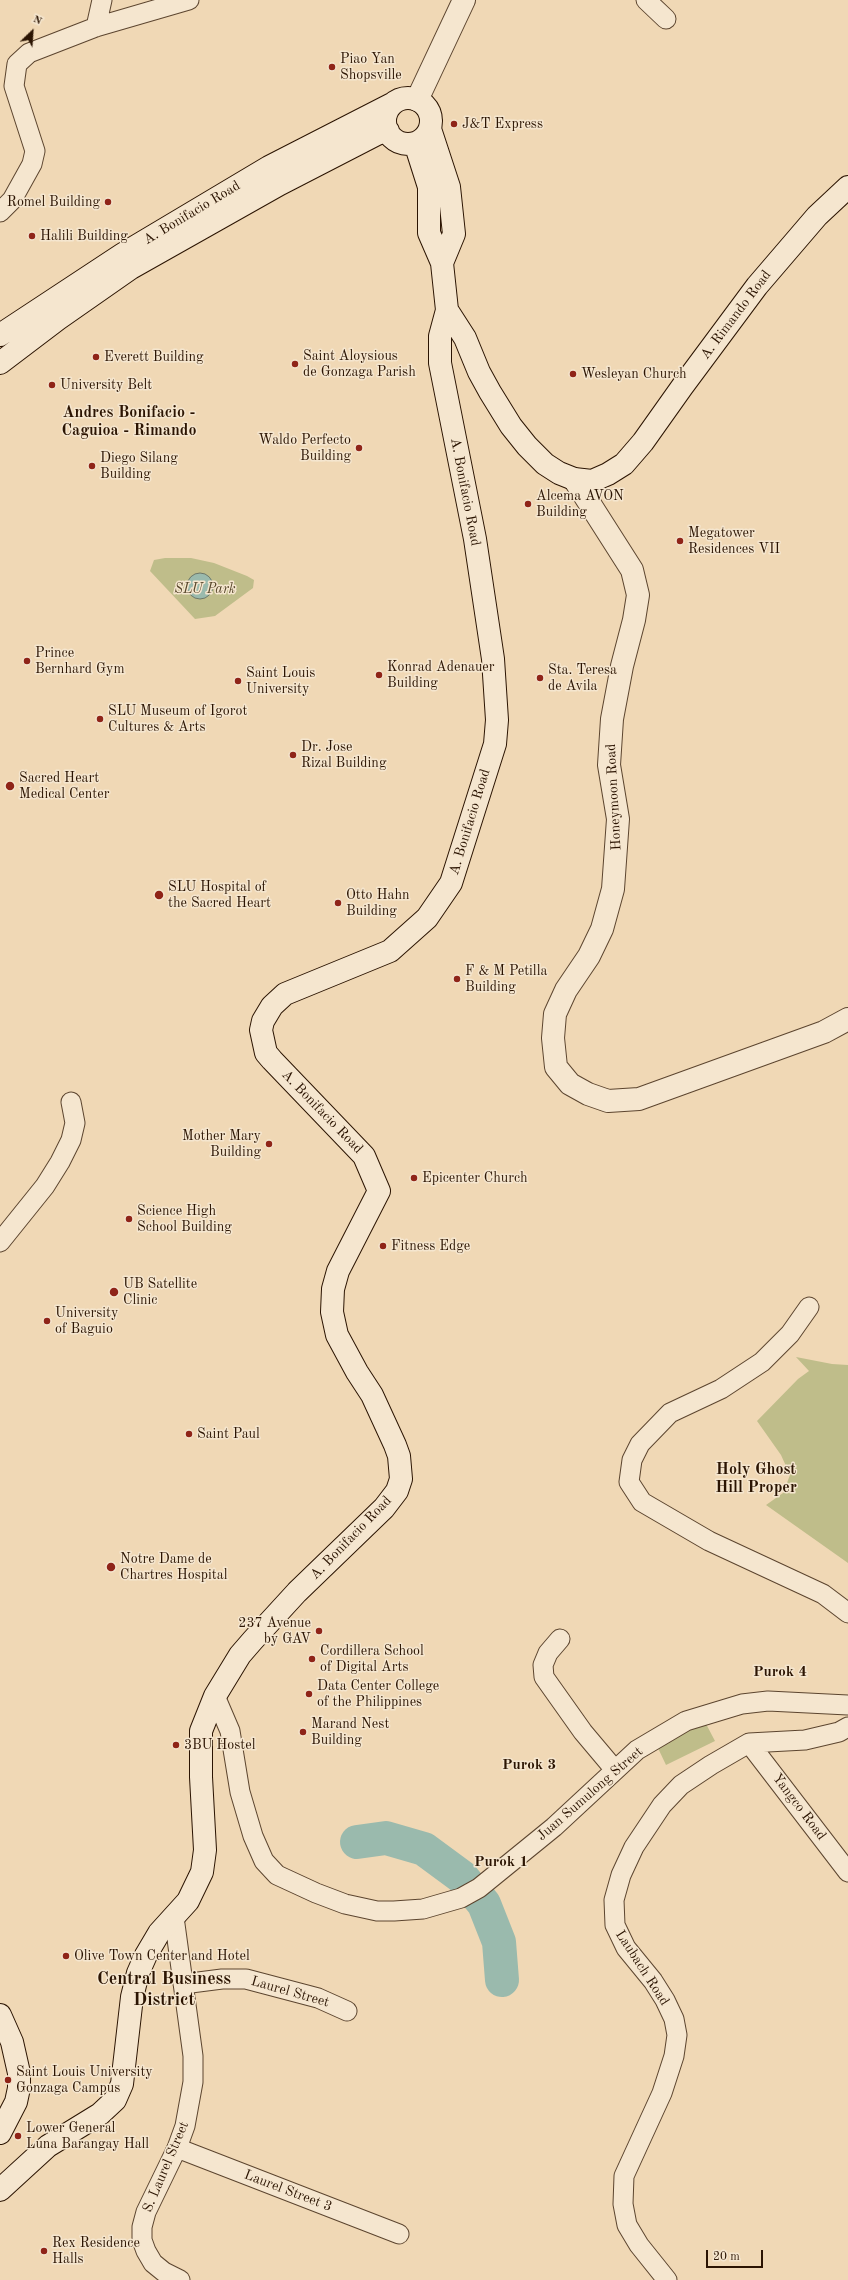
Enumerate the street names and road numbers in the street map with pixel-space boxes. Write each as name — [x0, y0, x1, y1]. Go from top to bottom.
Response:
street label: A. Bonifacio Road — [141, 177, 243, 249]
street label: A. Rimando Road — [697, 267, 775, 363]
street label: A. Bonifacio Road — [446, 436, 484, 548]
street label: Honeymoon Road — [603, 743, 625, 851]
street label: A. Bonifacio Road — [446, 767, 494, 877]
street label: A. Bonifacio Road — [278, 1067, 366, 1157]
street label: A. Bonifacio Road — [307, 1493, 395, 1583]
street label: Juan Sumulong Street — [534, 1743, 646, 1845]
street label: Yangco Road — [768, 1770, 830, 1844]
street label: Laubach Road — [611, 1927, 673, 2009]
street label: Laurel Street — [249, 1973, 331, 2011]
street label: S. Laurel Street — [139, 2119, 193, 2215]
street label: Laurel Street 3 — [242, 2167, 334, 2215]

